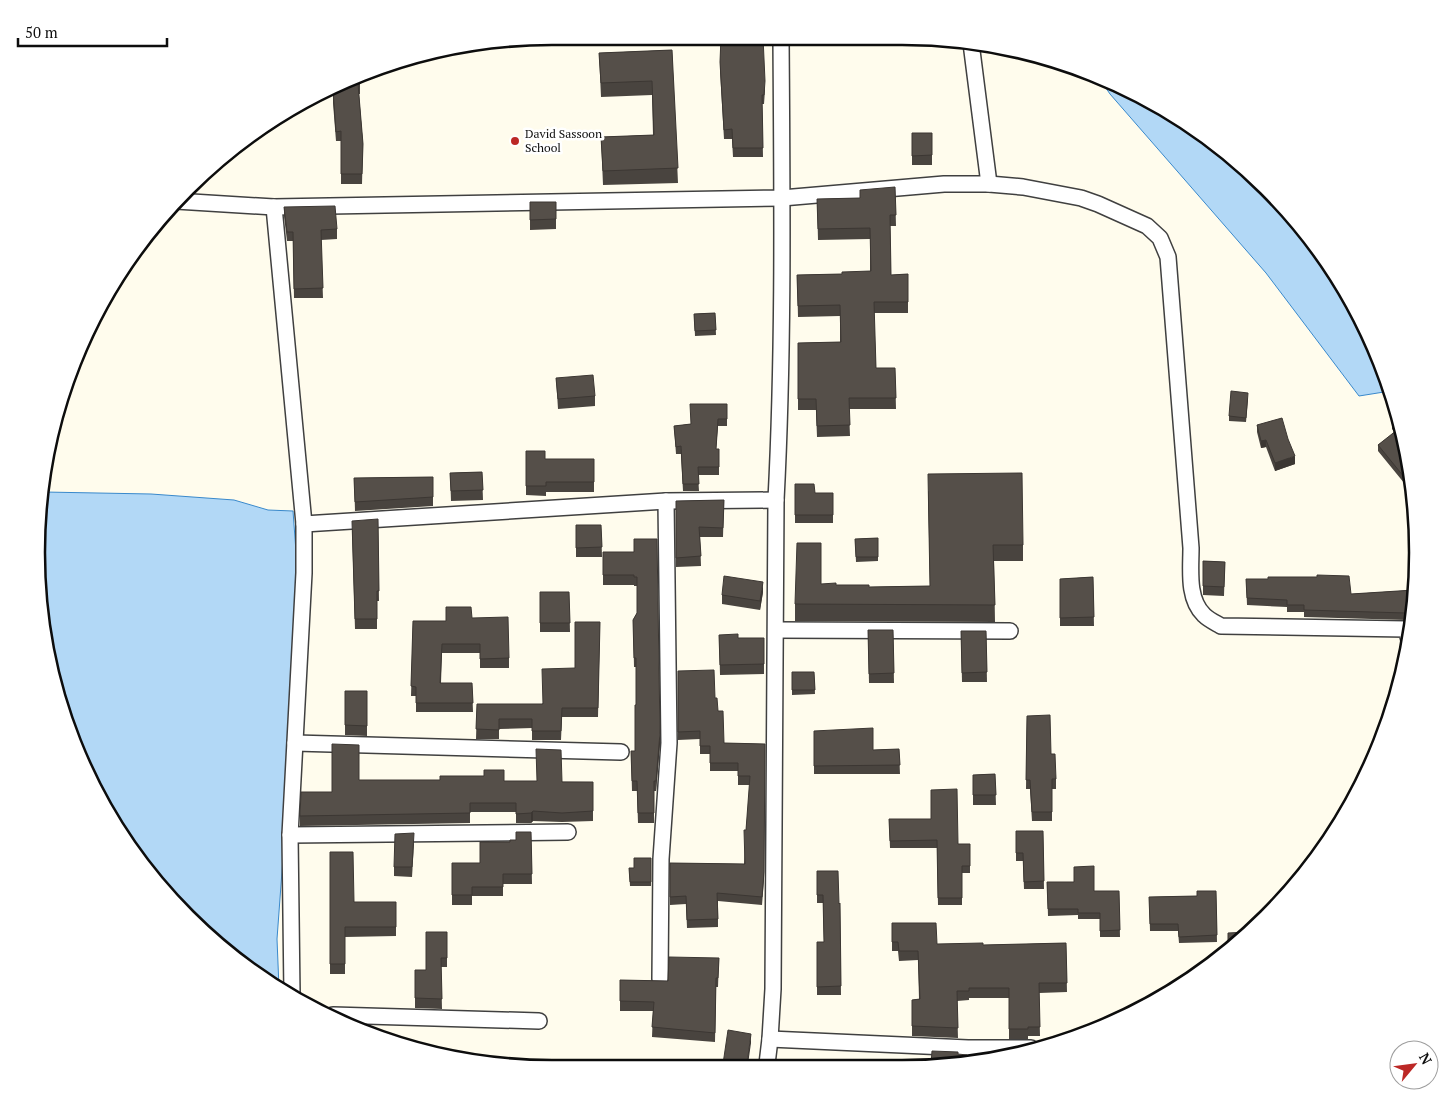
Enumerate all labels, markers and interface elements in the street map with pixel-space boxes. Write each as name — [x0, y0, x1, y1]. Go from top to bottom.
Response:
scale bar — [18, 15, 166, 47]
text: 50 m — [25, 22, 58, 42]
place label: David Sassoon School — [525, 126, 602, 155]
marker: David Sassoon School — [509, 135, 521, 147]
north arrow — [1389, 1040, 1439, 1090]
text: N — [1415, 1049, 1437, 1068]

